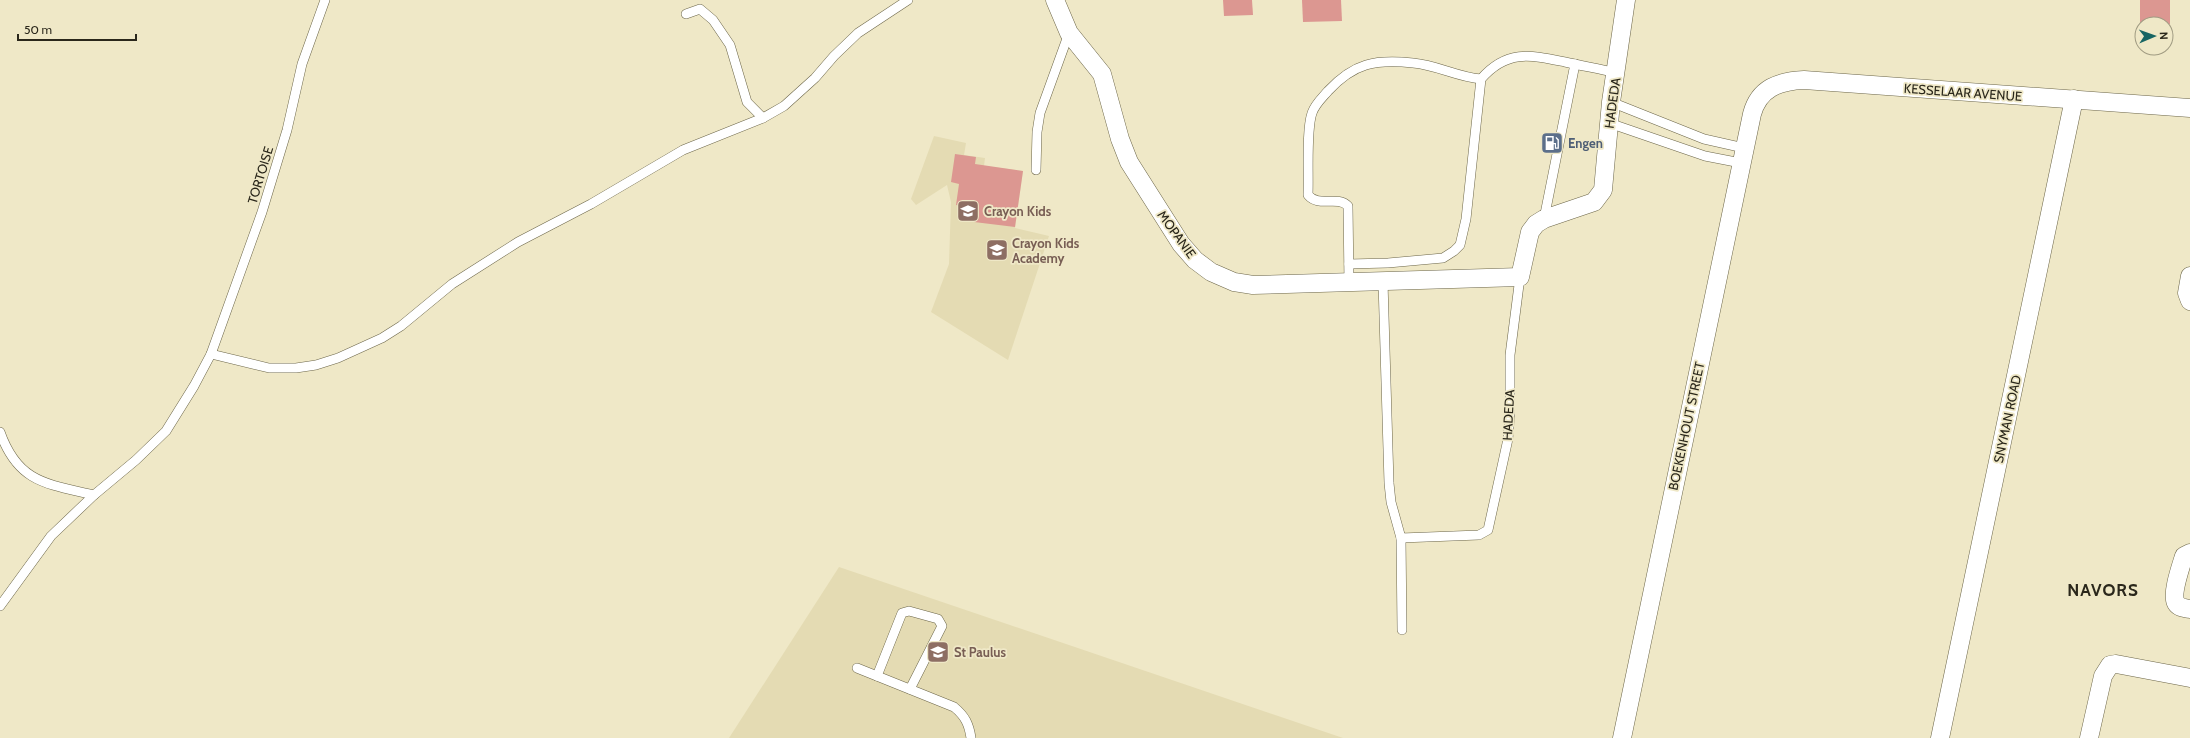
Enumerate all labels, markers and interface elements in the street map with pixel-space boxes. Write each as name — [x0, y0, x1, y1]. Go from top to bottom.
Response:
scale bar — [18, 16, 136, 42]
north arrow — [2134, 16, 2174, 56]
text: 50 m — [24, 22, 52, 37]
text: N — [2157, 32, 2171, 40]
street label: HADEDA — [1601, 77, 1623, 129]
street label: KESSELAAR AVENUE — [1903, 80, 2023, 104]
fuel station icon: Engen — [1539, 130, 1565, 156]
place label: Engen — [1568, 135, 1603, 151]
street label: TORTOISE — [244, 144, 276, 206]
school or university icon: Crayon Kids — [955, 198, 981, 224]
place label: Crayon Kids — [984, 203, 1052, 219]
street label: MOPANIE — [1154, 207, 1200, 261]
place label: Crayon Kids Academy — [1012, 235, 1080, 266]
school or university icon: Crayon Kids Academy — [984, 237, 1010, 263]
street label: BOEKENHOUT STREET — [1665, 360, 1707, 492]
street label: SNYMAN ROAD — [1990, 374, 2024, 464]
street label: HADEDA — [1499, 389, 1517, 441]
district label: NAVORS — [2067, 580, 2139, 600]
school or university icon: St Paulus — [925, 639, 951, 665]
place label: St Paulus — [954, 644, 1006, 660]

